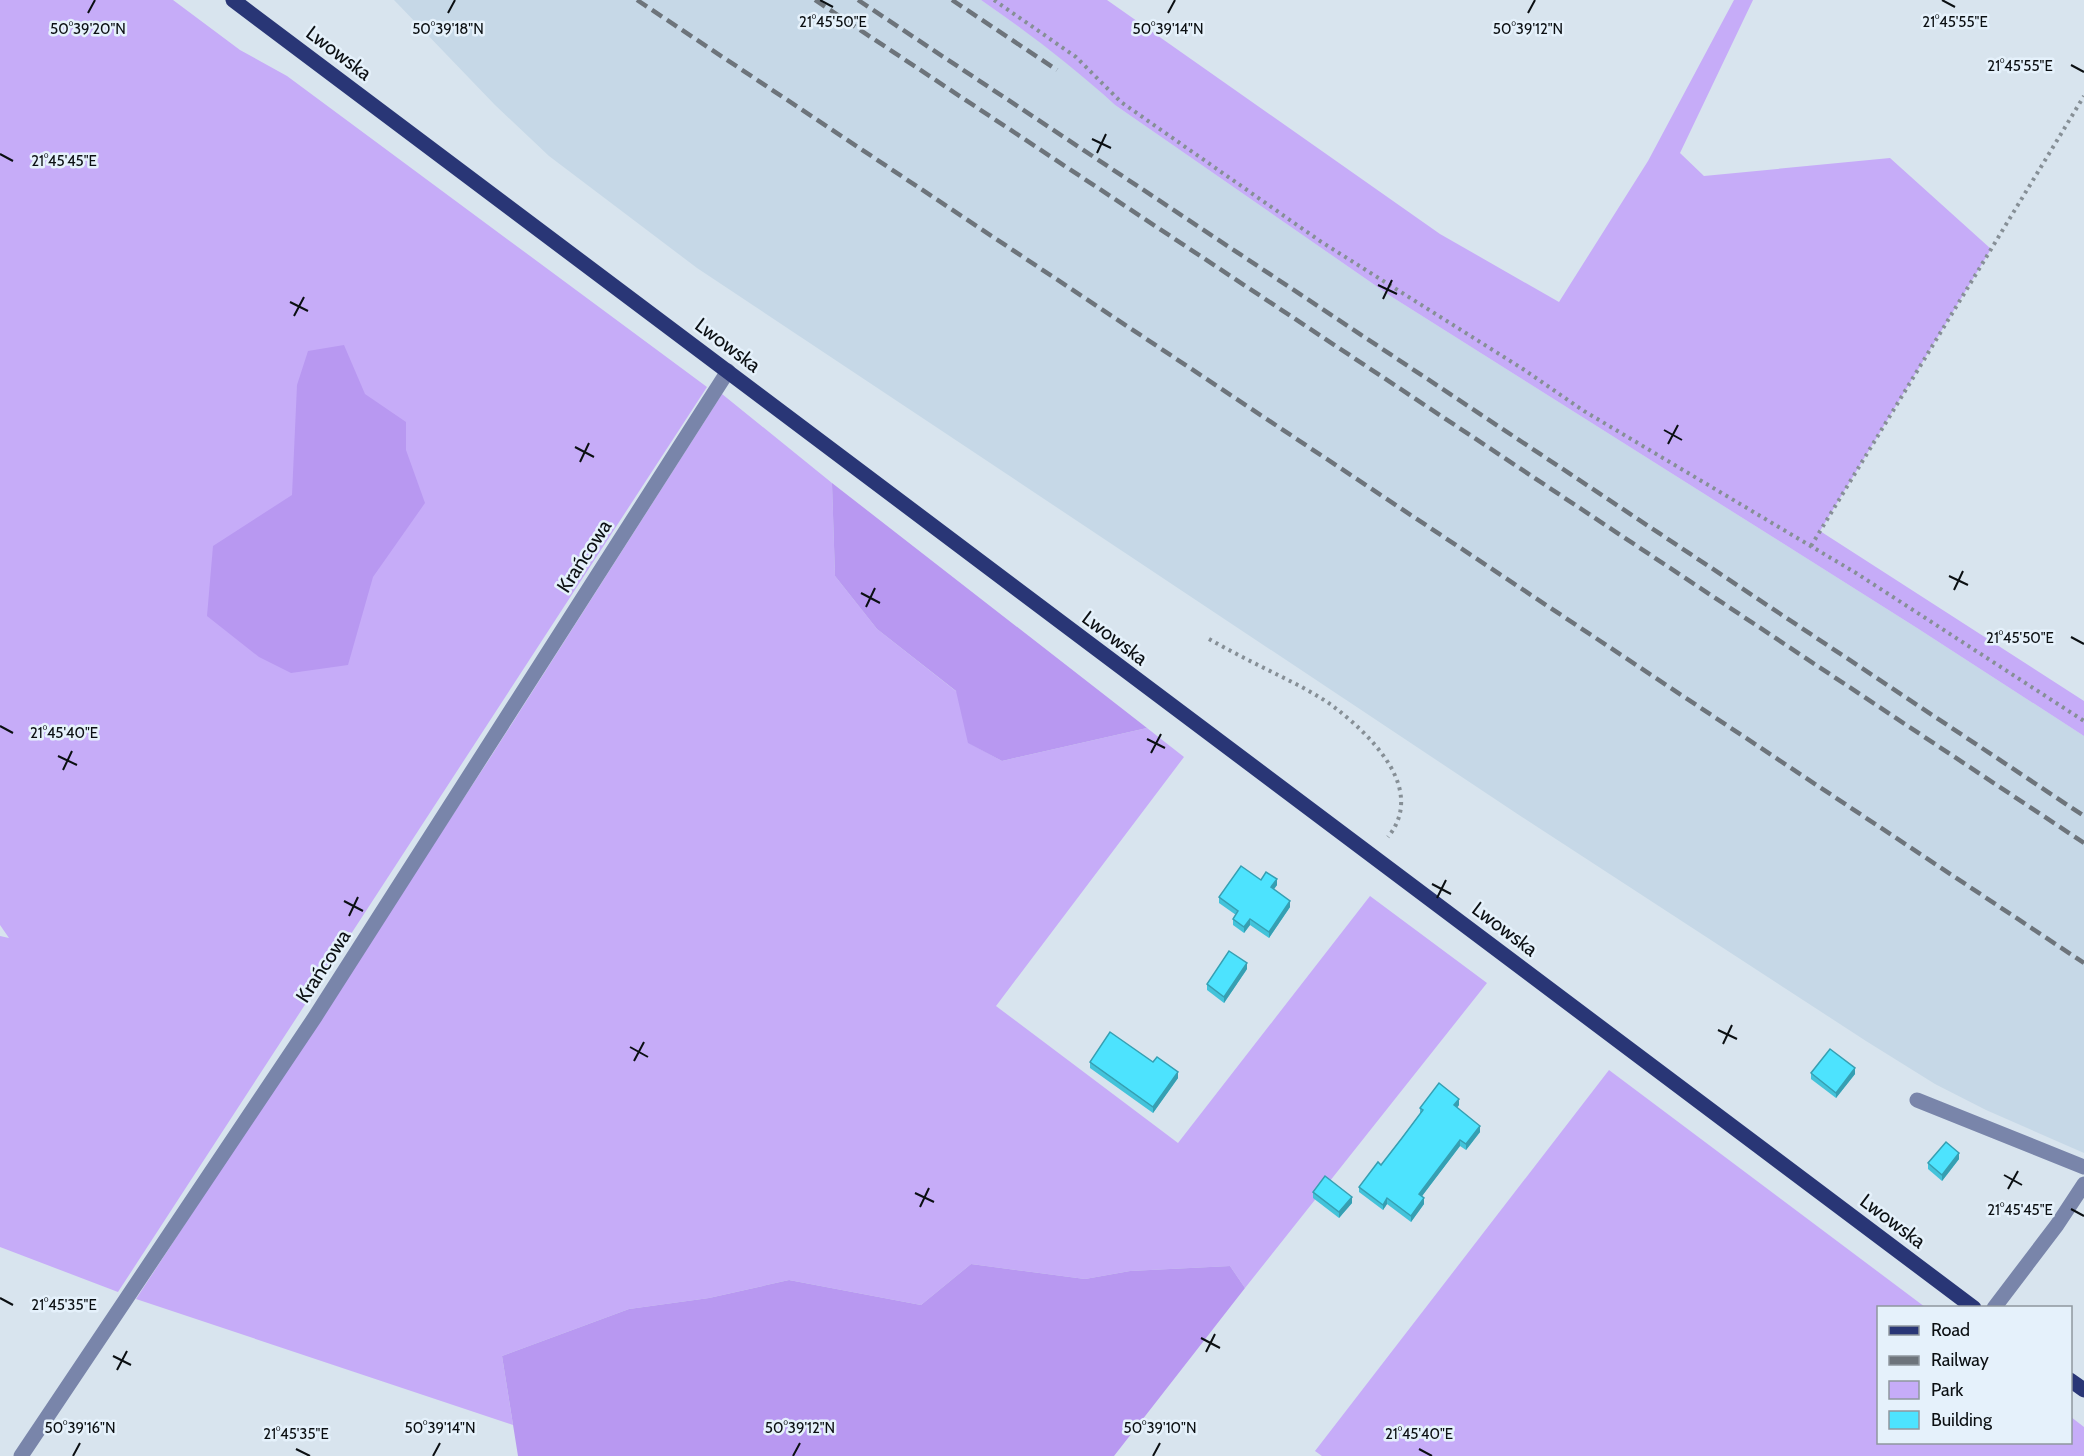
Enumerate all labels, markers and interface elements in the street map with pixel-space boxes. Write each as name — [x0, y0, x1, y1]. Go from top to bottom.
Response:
text: 21°45'50"E — [799, 13, 867, 31]
text: 21°45'55"E — [1922, 13, 1988, 31]
text: 50°39'20"N — [50, 20, 126, 38]
text: 50°39'18"N — [412, 20, 484, 38]
text: 50°39'14"N — [1133, 20, 1203, 38]
text: 50°39'12"N — [1493, 20, 1563, 38]
street label: Lwowska — [302, 21, 377, 86]
text: 21°45'55"E — [1987, 57, 2053, 75]
text: 21°45'45"E — [31, 152, 97, 170]
street label: Lwowska — [691, 313, 766, 378]
street label: Krańcowa — [552, 515, 617, 597]
street label: Lwowska — [1078, 606, 1153, 671]
text: 21°45'50"E — [1986, 629, 2054, 647]
text: 21°45'40"E — [30, 724, 98, 742]
street label: Lwowska — [1468, 897, 1543, 962]
street label: Krańcowa — [291, 925, 356, 1007]
street label: Lwowska — [1856, 1189, 1931, 1254]
text: 21°45'45"E — [1987, 1201, 2053, 1219]
text: 21°45'35"E — [31, 1296, 97, 1314]
legend — [1877, 1306, 2072, 1444]
text: Road — [1931, 1319, 1970, 1341]
text: Railway — [1931, 1349, 1989, 1371]
text: Park — [1931, 1379, 1964, 1401]
text: Building — [1931, 1409, 1993, 1431]
text: 50°39'16"N — [45, 1419, 115, 1437]
text: 50°39'14"N — [405, 1419, 475, 1437]
text: 50°39'12"N — [765, 1419, 835, 1437]
text: 50°39'10"N — [1124, 1419, 1196, 1437]
text: 21°45'35"E — [263, 1425, 329, 1443]
text: 21°45'40"E — [1385, 1425, 1453, 1443]

